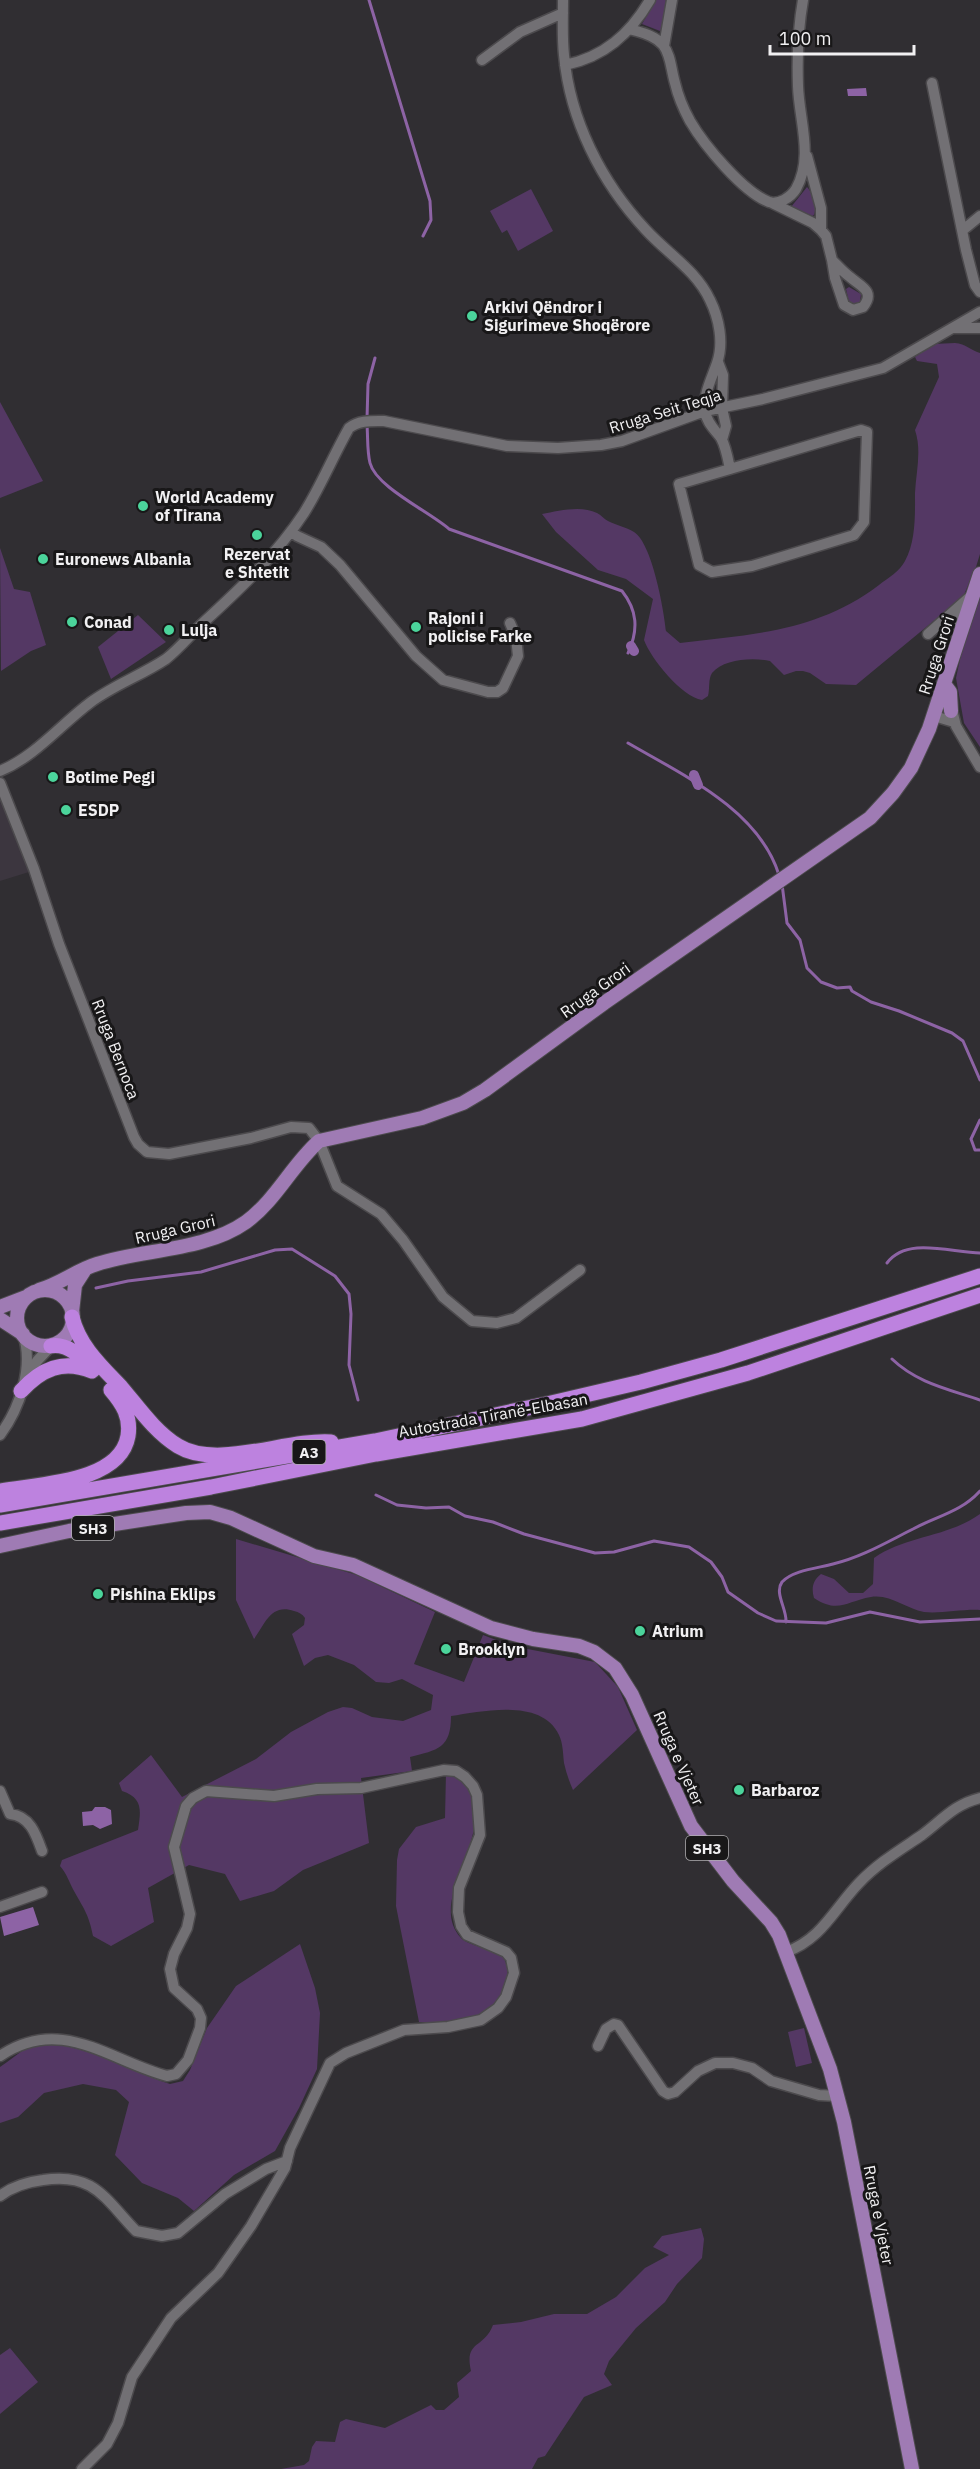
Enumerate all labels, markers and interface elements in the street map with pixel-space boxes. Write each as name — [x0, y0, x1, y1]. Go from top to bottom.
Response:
scale bar — [770, 18, 914, 56]
text: 100 m — [779, 27, 831, 50]
place label: Arkivi Qëndror i Sigurimeve Shoqërore — [484, 297, 650, 335]
marker: Arkivi Qëndror i Sigurimeve Shoqërore — [465, 309, 479, 323]
street label: Rruga Seit Teqja — [607, 384, 724, 438]
place label: World Academy of Tirana — [155, 487, 274, 525]
marker: World Academy of Tirana — [136, 499, 150, 513]
marker: Rezervat e Shtetit — [250, 528, 264, 542]
place label: Rezervat e Shtetit — [224, 544, 290, 582]
place label: Euronews Albania — [55, 549, 191, 569]
marker: Euronews Albania — [36, 552, 50, 566]
place label: Rajoni i policise Farke — [428, 608, 532, 646]
place label: Conad — [84, 612, 132, 632]
street label: Rruga Grori — [914, 613, 958, 697]
marker: Conad — [65, 615, 79, 629]
place label: Lulja — [181, 620, 217, 640]
marker: Rajoni i policise Farke — [409, 620, 423, 634]
marker: Lulja — [162, 623, 176, 637]
place label: Botime Pegi — [65, 767, 155, 787]
marker: Botime Pegi — [46, 770, 60, 784]
place label: ESDP — [78, 800, 119, 820]
marker: ESDP — [59, 803, 73, 817]
street label: Rruga Grori — [556, 958, 634, 1022]
street label: Rruga Bernoca — [88, 996, 144, 1102]
street label: Rruga Grori — [133, 1210, 217, 1248]
street label: Autostrada Tiranë-Elbasan — [397, 1388, 589, 1442]
road number: A3 — [292, 1440, 326, 1464]
road number: SH3 — [72, 1516, 114, 1540]
place label: Pishina Eklips — [110, 1584, 216, 1604]
marker: Pishina Eklips — [91, 1587, 105, 1601]
place label: Atrium — [652, 1621, 704, 1641]
marker: Atrium — [633, 1624, 647, 1638]
place label: Brooklyn — [458, 1639, 525, 1659]
marker: Brooklyn — [439, 1642, 453, 1656]
street label: Rruga e Vjeter — [649, 1708, 709, 1808]
place label: Barbaroz — [751, 1780, 820, 1800]
marker: Barbaroz — [732, 1783, 746, 1797]
road number: SH3 — [686, 1836, 728, 1860]
street label: Rruga e Vjeter — [860, 2163, 898, 2267]

